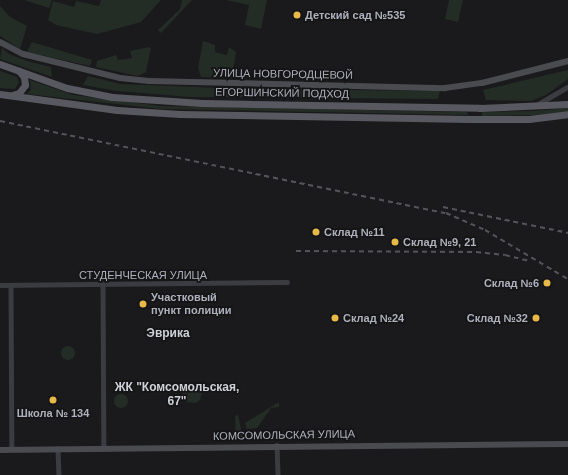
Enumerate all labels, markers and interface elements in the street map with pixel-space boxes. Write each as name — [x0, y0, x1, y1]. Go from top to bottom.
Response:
place label: Детский сад №535 — [305, 8, 405, 22]
marker: Детский сад №535 — [292, 10, 302, 20]
street label: УЛИЦА НОВГОРОДЦЕВОЙ — [213, 66, 353, 82]
street label: ЕГОРШИНСКИЙ ПОДХОД — [215, 85, 349, 101]
place label: Склад №11 — [324, 225, 385, 239]
marker: Склад №11 — [311, 227, 321, 237]
place label: Склад №9, 21 — [403, 235, 476, 249]
marker: Склад №9, 21 — [390, 237, 400, 247]
street label: СТУДЕНЧЕСКАЯ УЛИЦА — [79, 268, 207, 282]
place label: Склад №6 — [484, 276, 539, 290]
marker: Склад №6 — [542, 278, 552, 288]
place label: Участковый пункт полиции — [151, 291, 231, 317]
marker: Участковый пункт полиции — [138, 299, 148, 309]
place label: Склад №24 — [343, 311, 404, 325]
place label: Склад №32 — [467, 311, 528, 325]
marker: Склад №24 — [330, 313, 340, 323]
marker: Склад №32 — [531, 313, 541, 323]
district label: Эврика — [146, 327, 190, 341]
district label: ЖК "Комсомольская, 67" — [115, 381, 239, 409]
marker: Школа № 134 — [48, 395, 58, 405]
place label: Школа № 134 — [17, 406, 89, 420]
street label: КОМСОМОЛЬСКАЯ УЛИЦА — [213, 427, 355, 443]

